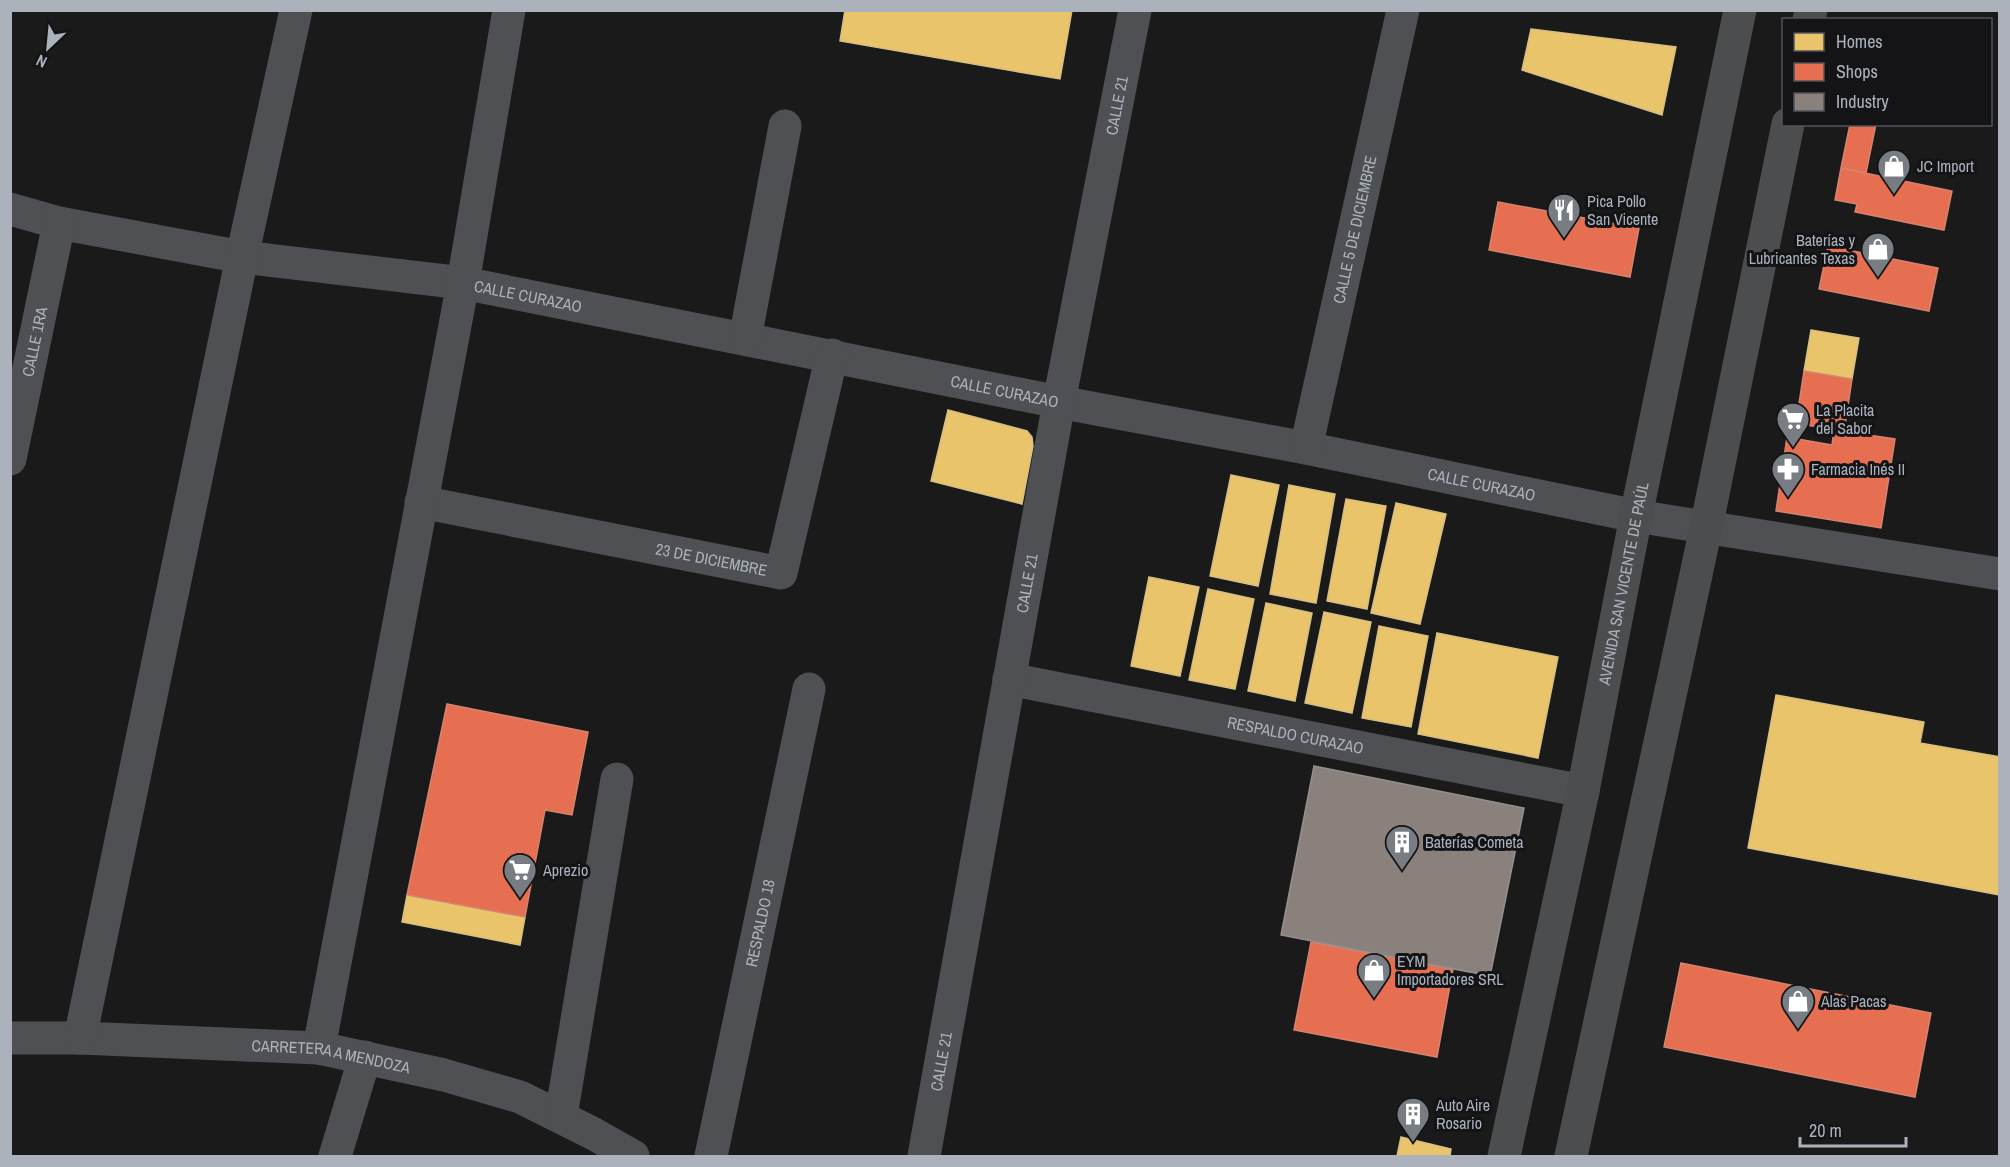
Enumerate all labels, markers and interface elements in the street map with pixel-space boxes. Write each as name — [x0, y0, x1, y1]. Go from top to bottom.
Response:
north arrow — [18, 18, 78, 78]
legend — [1782, 18, 1992, 126]
text: Homes — [1836, 29, 1883, 54]
text: N — [32, 50, 51, 73]
text: Shops — [1836, 59, 1878, 84]
street label: CALLE 21 — [1100, 73, 1133, 137]
text: Industry — [1836, 89, 1889, 114]
shop icon: JC Import — [1876, 148, 1912, 195]
street label: CALLE 5 DE DICIEMBRE — [1327, 153, 1382, 305]
place label: JC Import — [1917, 155, 1974, 177]
place label: Pica Pollo San Vicente — [1587, 190, 1658, 230]
restaurant icon: Pica Pollo San Vicente — [1546, 192, 1582, 239]
place label: Baterías y Lubricantes Texas — [1749, 229, 1855, 269]
shop icon: Baterías y Lubricantes Texas — [1860, 231, 1896, 278]
street label: CALLE CURAZAO — [472, 274, 584, 318]
street label: CALLE 1RA — [16, 304, 52, 378]
street label: CALLE CURAZAO — [949, 370, 1061, 413]
place label: La Placita del Sabor — [1816, 399, 1875, 439]
supermarket icon: La Placita del Sabor — [1775, 401, 1811, 448]
pharmacy icon: Farmacia Inés II — [1770, 451, 1806, 498]
place label: Farmacia Inés II — [1811, 458, 1905, 480]
street label: CALLE CURAZAO — [1426, 462, 1538, 506]
street label: AVENIDA SAN VICENTE DE PAÚL — [1593, 479, 1654, 688]
street label: 23 DE DICIEMBRE — [654, 538, 769, 581]
street label: CALLE 21 — [1010, 551, 1043, 615]
street label: RESPALDO CURAZAO — [1226, 711, 1366, 759]
building icon: Baterías Cometa — [1384, 824, 1420, 871]
place label: Baterías Cometa — [1425, 831, 1524, 853]
supermarket icon: Aprezio — [502, 852, 538, 899]
place label: Aprezio — [542, 859, 588, 881]
street label: RESPALDO 18 — [740, 877, 780, 969]
place label: EYM Importadores SRL — [1397, 950, 1504, 990]
shop icon: EYM Importadores SRL — [1356, 952, 1392, 999]
shop icon: Alas Pacas — [1780, 983, 1816, 1030]
place label: Alas Pacas — [1820, 990, 1887, 1012]
street label: CALLE 21 — [925, 1029, 957, 1093]
street label: CARRETERA A MENDOZA — [251, 1034, 413, 1078]
place label: Auto Aire Rosario — [1435, 1094, 1490, 1134]
building icon: Auto Aire Rosario — [1395, 1096, 1431, 1143]
scale bar — [1800, 1110, 1906, 1148]
text: 20 m — [1809, 1118, 1842, 1143]

